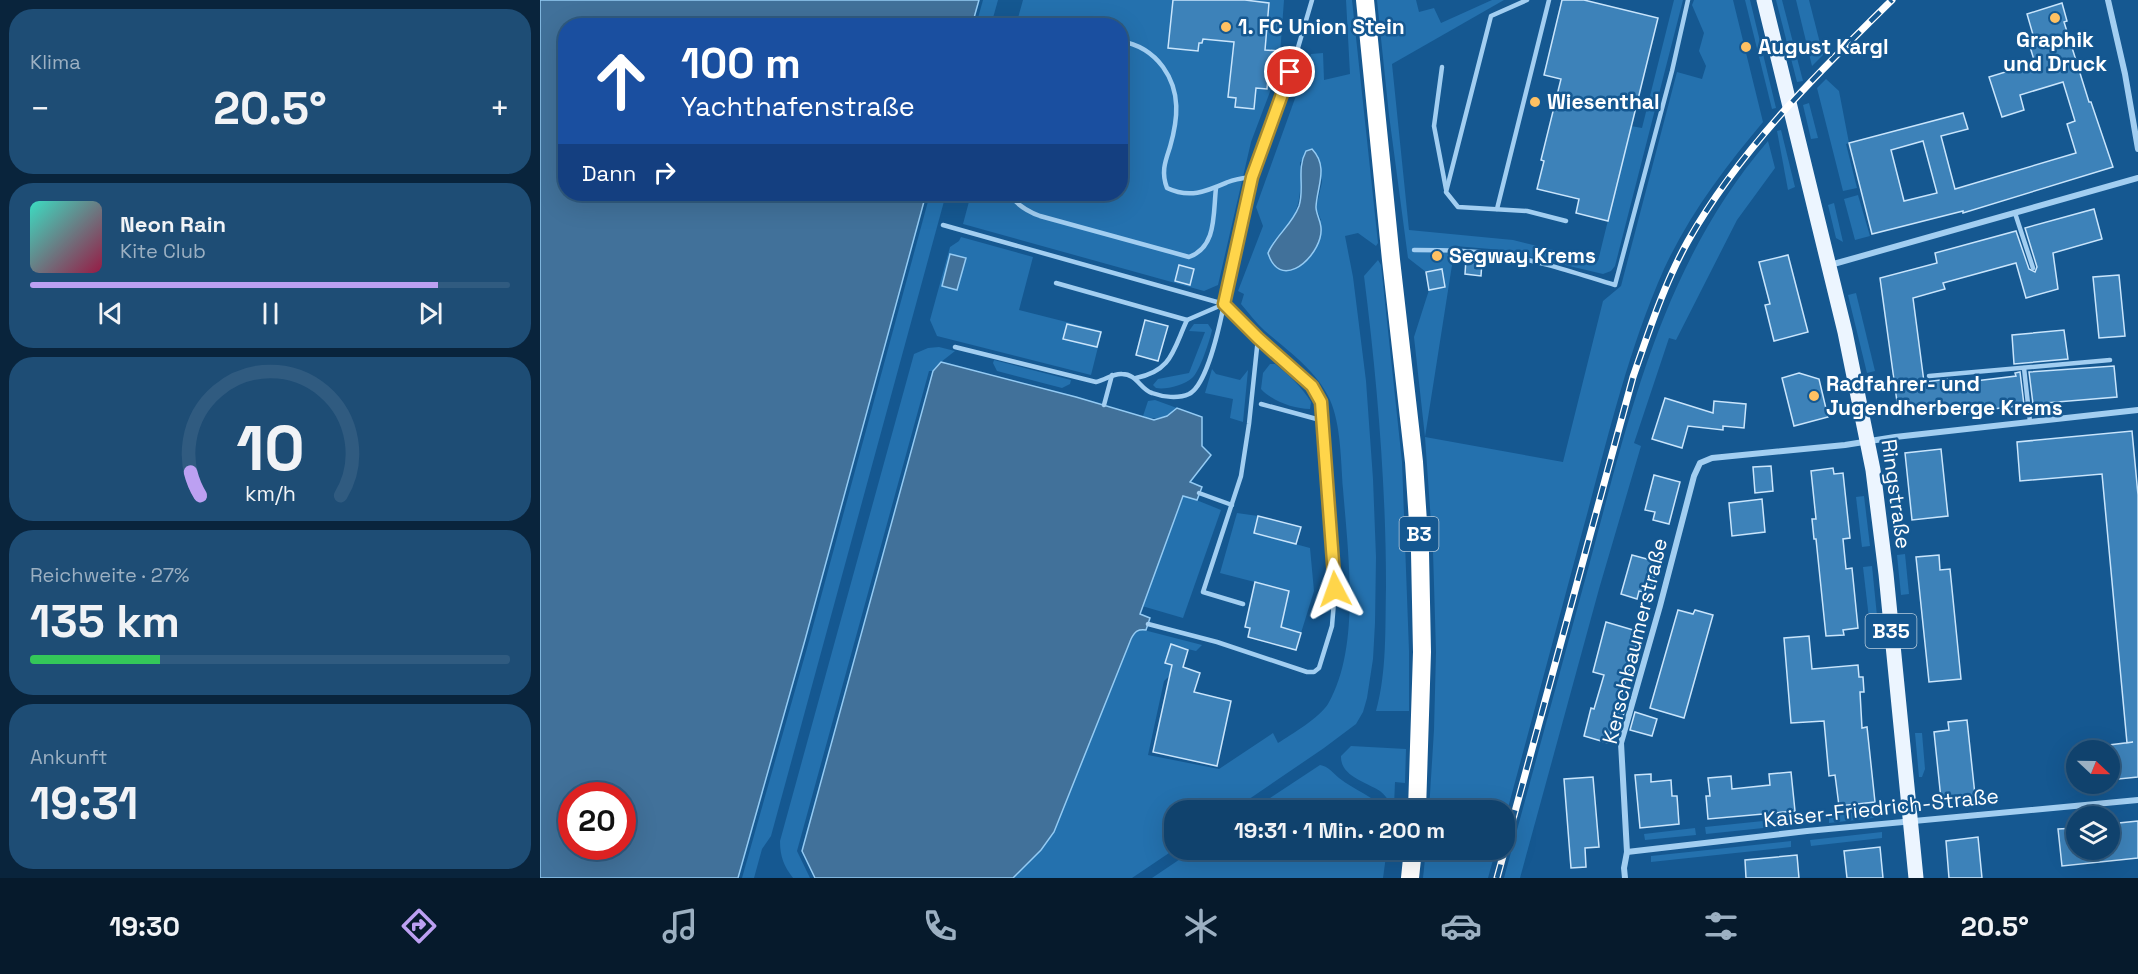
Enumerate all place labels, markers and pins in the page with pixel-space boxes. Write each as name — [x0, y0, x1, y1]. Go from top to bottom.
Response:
marker: Graphik und Druck — [2048, 11, 2062, 25]
place label: 1. FC Union Stein — [1238, 13, 1405, 40]
marker: 1. FC Union Stein — [1219, 20, 1233, 34]
place label: Graphik und Druck — [2003, 26, 2107, 77]
place label: August Kargl — [1758, 33, 1889, 60]
marker: August Kargl — [1739, 40, 1753, 54]
pin — [1264, 46, 1315, 97]
place label: Wiesenthal — [1547, 88, 1660, 115]
marker: Wiesenthal — [1528, 95, 1542, 109]
place label: Segway Krems — [1449, 242, 1596, 269]
marker: Segway Krems — [1430, 249, 1444, 263]
place label: Radfahrer- und Jugendherberge Krems — [1826, 370, 2063, 421]
marker: Radfahrer- und Jugendherberge Krems — [1807, 389, 1821, 403]

